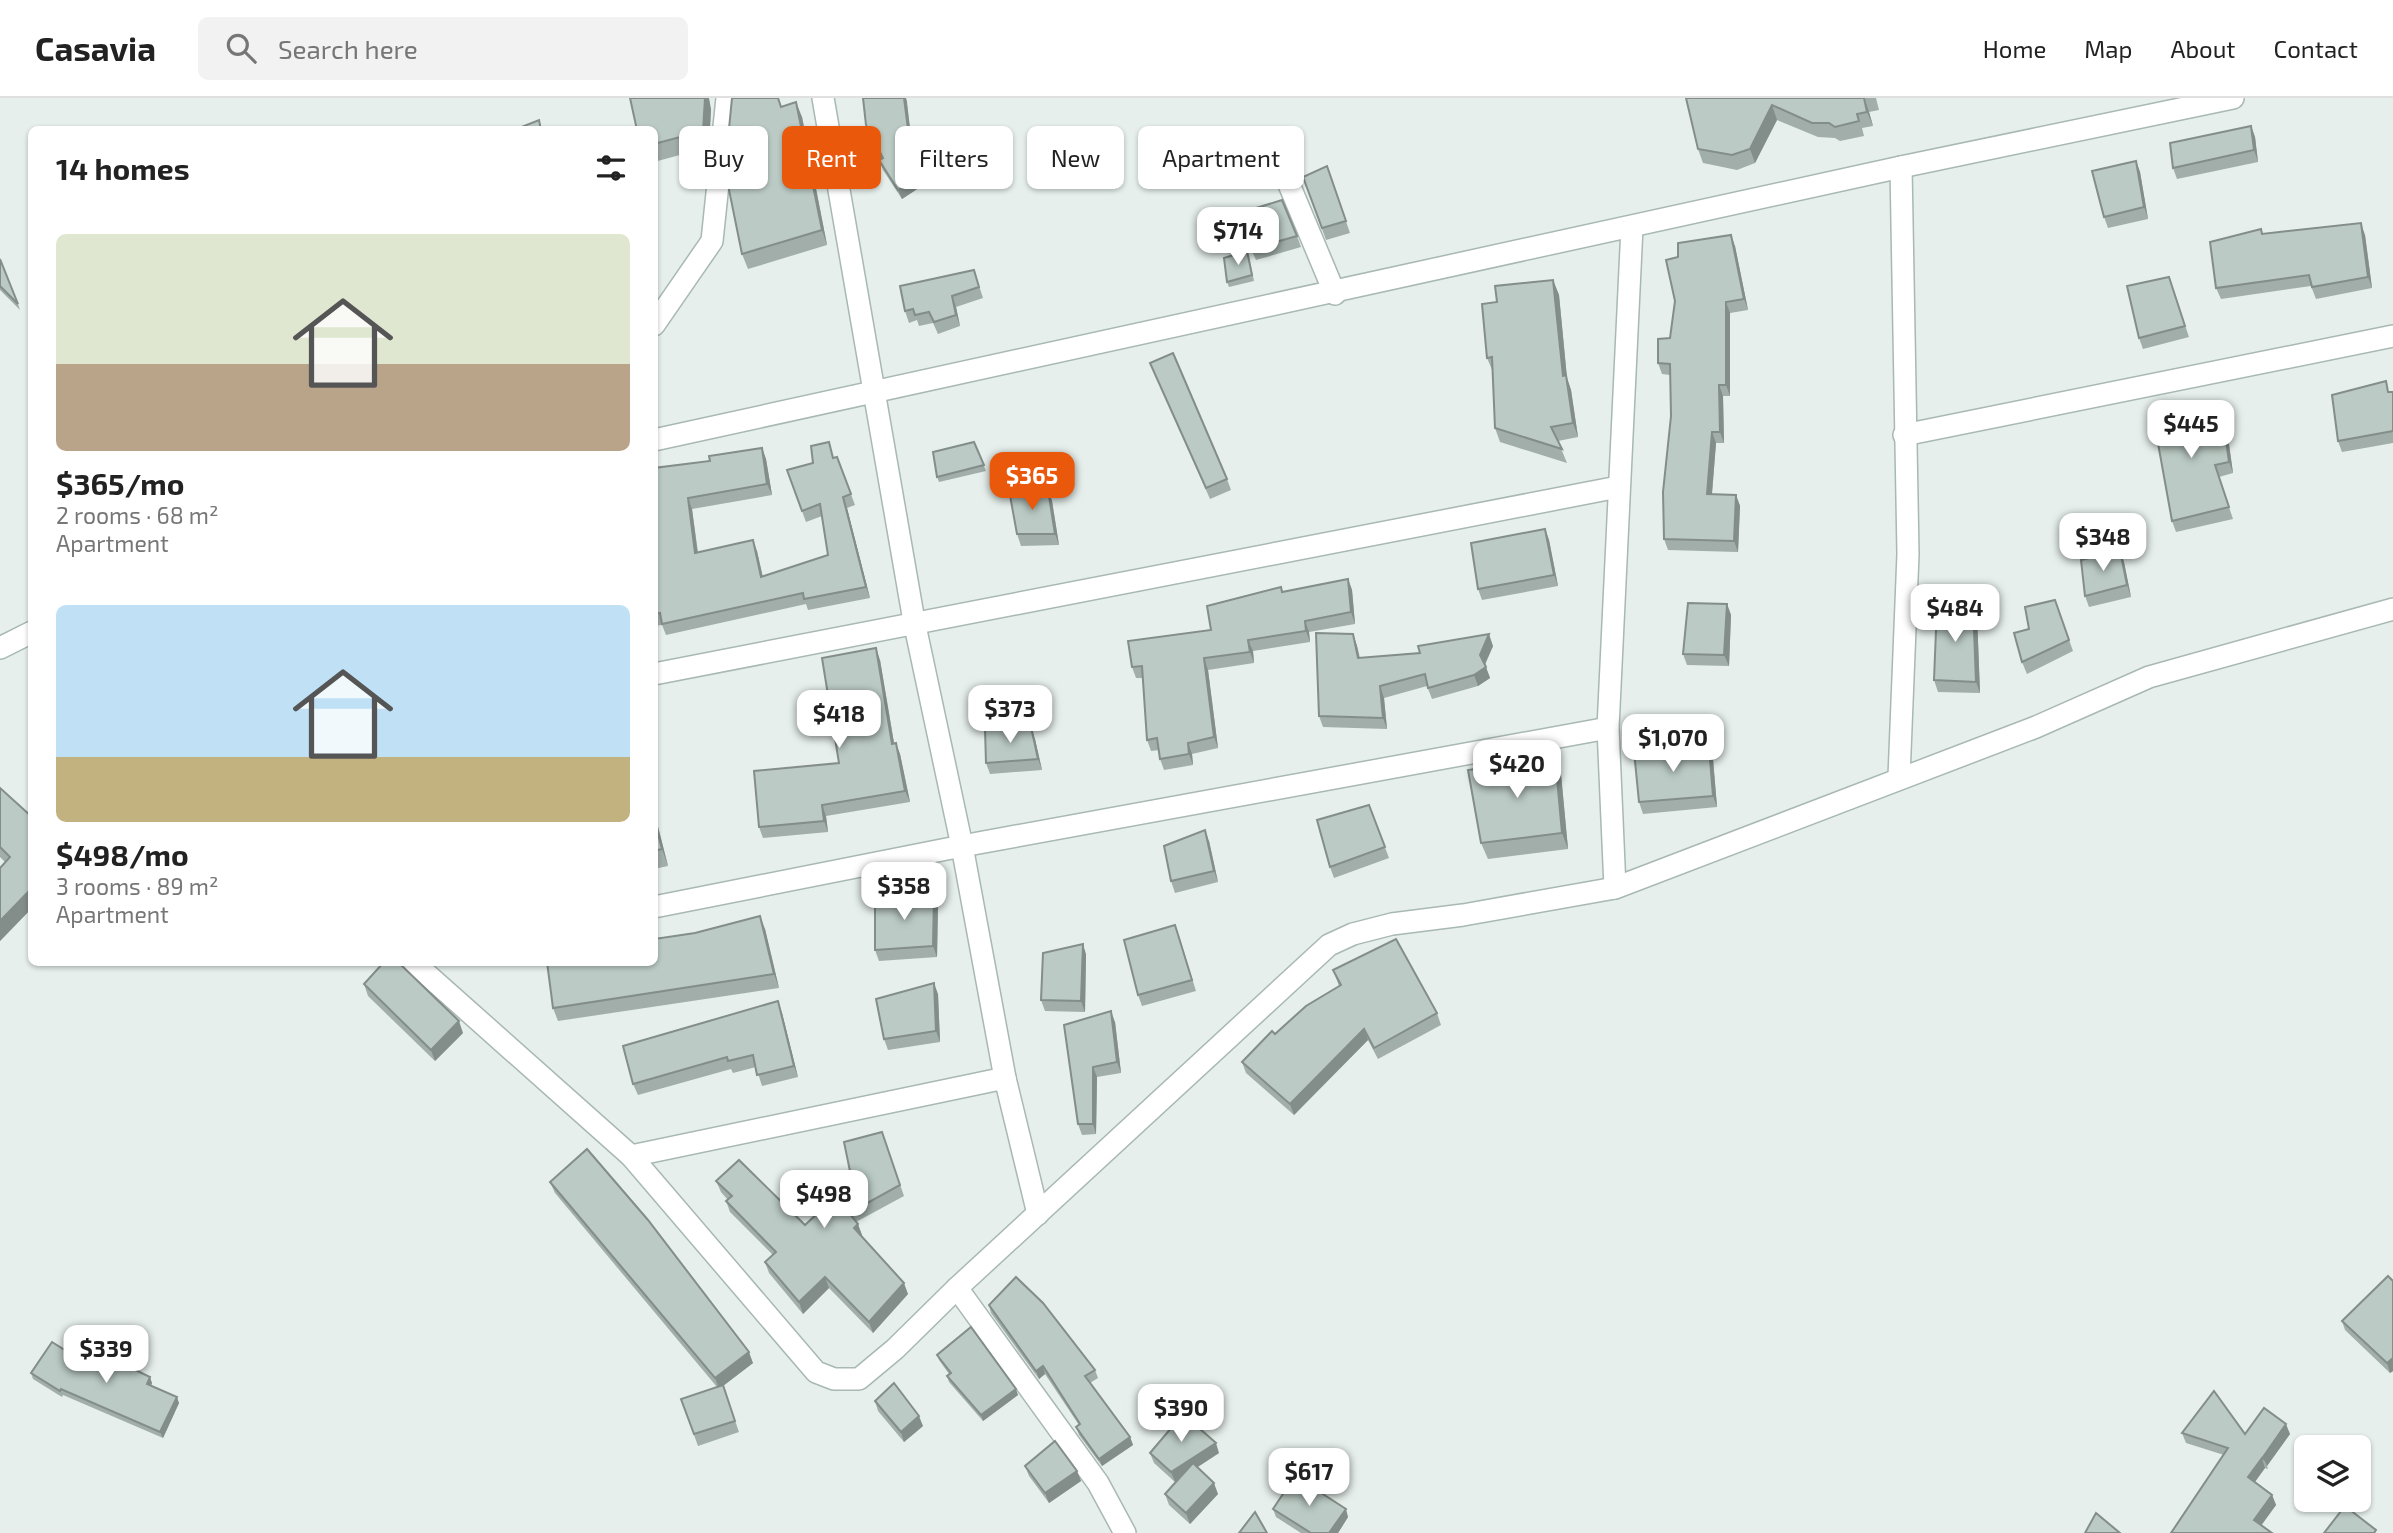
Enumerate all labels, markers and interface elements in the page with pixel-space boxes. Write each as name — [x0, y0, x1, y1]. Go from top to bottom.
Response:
search box — [198, 17, 688, 80]
text: Casavia — [35, 28, 156, 68]
icon: search — [222, 29, 260, 67]
text: Search here — [278, 33, 418, 64]
text: Home — [1983, 34, 2046, 63]
text: Map — [2084, 34, 2132, 63]
text: About — [2170, 34, 2236, 63]
text: Contact — [2274, 34, 2358, 63]
chip: Buy — [679, 126, 768, 189]
chip: Rent — [782, 126, 881, 189]
chip: Filters — [895, 126, 1013, 189]
chip: New — [1027, 126, 1124, 189]
chip: Apartment — [1138, 126, 1304, 189]
icon: filters — [592, 149, 630, 187]
text: 14 homes — [56, 150, 190, 186]
pin: $714 — [1197, 208, 1279, 267]
text: $714 — [1213, 216, 1263, 244]
icon: home — [280, 280, 406, 406]
pin: $445 — [2150, 400, 2232, 460]
text: $445 — [2163, 409, 2219, 437]
pin: $365 — [991, 452, 1073, 512]
text: $365 — [1006, 461, 1058, 489]
text: $365/mo — [56, 465, 184, 501]
text: 2 rooms · 68 m² — [56, 501, 219, 529]
pin: $348 — [2062, 514, 2144, 573]
text: $348 — [2075, 522, 2131, 550]
text: Apartment — [56, 529, 169, 557]
pin: $484 — [1914, 584, 1996, 644]
text: $484 — [1927, 593, 1983, 621]
icon: home — [280, 651, 406, 777]
pin: $373 — [969, 686, 1051, 745]
pin: $418 — [798, 690, 880, 750]
text: $373 — [984, 694, 1036, 722]
text: $418 — [813, 699, 865, 727]
pin: $1,070 — [1616, 714, 1730, 774]
text: $1,070 — [1638, 723, 1708, 751]
pin: $420 — [1476, 740, 1558, 800]
text: $420 — [1489, 749, 1545, 777]
text: $498/mo — [56, 836, 189, 872]
pin: $358 — [863, 862, 945, 922]
text: $358 — [877, 871, 931, 899]
text: 3 rooms · 89 m² — [56, 872, 218, 900]
text: Apartment — [56, 900, 169, 928]
pin: $498 — [783, 1170, 865, 1230]
text: $498 — [796, 1179, 852, 1207]
pin: $339 — [65, 1326, 147, 1385]
text: $339 — [80, 1334, 133, 1362]
pin: $390 — [1140, 1384, 1222, 1444]
text: $390 — [1154, 1393, 1208, 1421]
map controls — [2294, 1435, 2371, 1512]
button: layers — [2294, 1435, 2371, 1512]
pin: $617 — [1268, 1448, 1350, 1508]
text: $617 — [1285, 1457, 1334, 1485]

